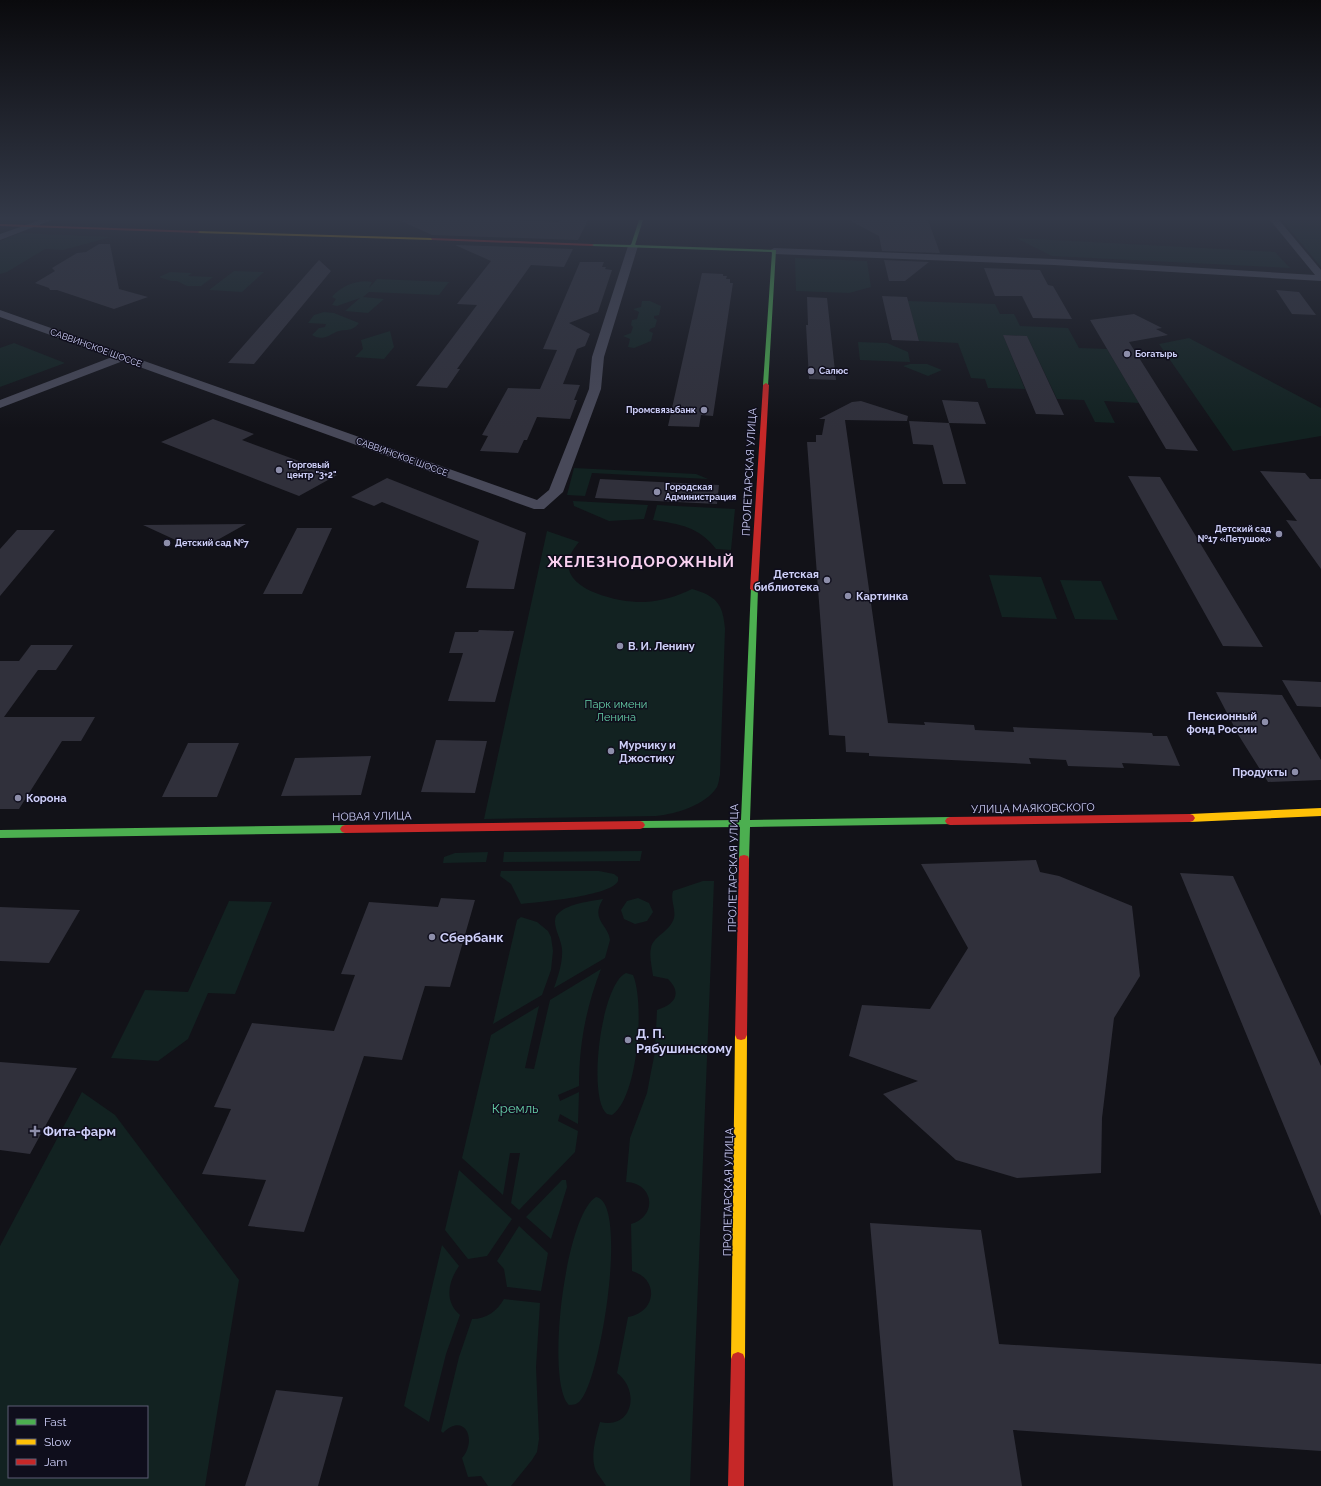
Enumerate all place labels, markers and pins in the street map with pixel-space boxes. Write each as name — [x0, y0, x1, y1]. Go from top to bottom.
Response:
marker: Богатырь — [1122, 349, 1132, 359]
place label: Богатырь — [1135, 349, 1177, 359]
marker: Салюс — [806, 366, 816, 376]
place label: Салюс — [819, 366, 848, 376]
place label: Промсвязьбанк — [626, 405, 696, 415]
marker: Промсвязьбанк — [699, 405, 709, 415]
place label: Торговый центр "3+2" — [287, 460, 336, 480]
marker: Торговый центр "3+2" — [274, 465, 284, 475]
place label: Городская Администрация — [665, 482, 736, 502]
marker: Городская Администрация — [652, 487, 662, 497]
place label: Детский сад №17 «Петушок» — [1198, 524, 1271, 544]
marker: Детский сад №17 «Петушок» — [1274, 529, 1284, 539]
marker: Детский сад №7 — [162, 538, 172, 548]
place label: Детский сад №7 — [175, 538, 250, 548]
place label: Детская библиотека — [754, 568, 819, 594]
marker: Детская библиотека — [822, 575, 832, 585]
place label: Картинка — [856, 590, 908, 603]
marker: Картинка — [843, 591, 853, 601]
place label: В. И. Ленину — [628, 640, 695, 653]
marker: В. И. Ленину — [615, 641, 625, 651]
place label: Пенсионный фонд России — [1187, 710, 1257, 736]
marker: Пенсионный фонд России — [1260, 717, 1270, 727]
place label: Мурчику и Джостику — [619, 739, 676, 765]
marker: Мурчику и Джостику — [606, 746, 616, 756]
place label: Продукты — [1232, 766, 1287, 779]
marker: Продукты — [1290, 767, 1300, 777]
place label: Корона — [26, 792, 66, 805]
marker: Корона — [13, 793, 23, 803]
place label: Сбербанк — [440, 930, 504, 945]
marker: Сбербанк — [427, 932, 437, 942]
place label: Д. П. Рябушинскому — [636, 1026, 732, 1056]
marker: Д. П. Рябушинскому — [623, 1035, 633, 1045]
place label: Фита-фарм — [43, 1124, 116, 1139]
marker: Фита-фарм — [30, 1126, 40, 1136]

